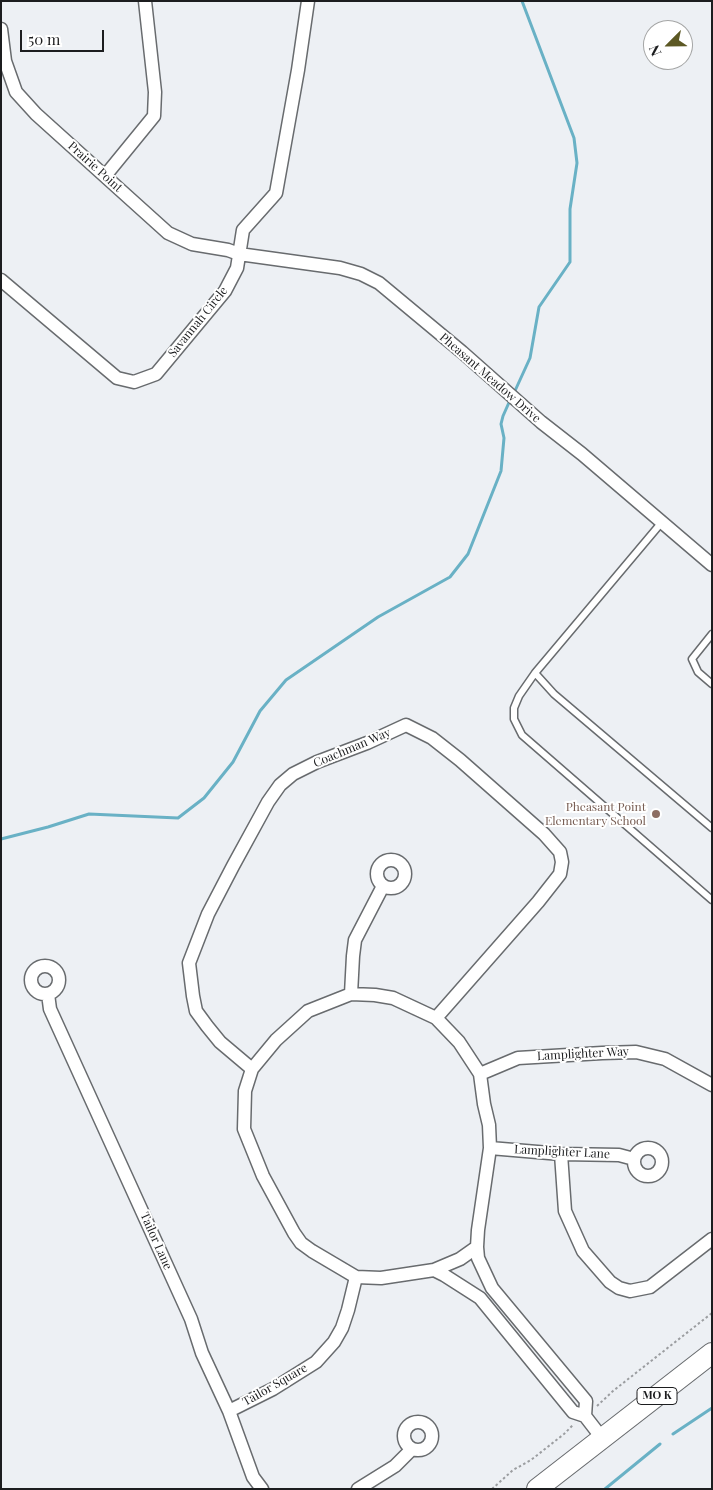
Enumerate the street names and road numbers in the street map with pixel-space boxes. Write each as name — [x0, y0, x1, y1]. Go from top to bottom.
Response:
street label: Prairie Point — [65, 139, 125, 195]
street label: Savannah Circle — [165, 284, 231, 360]
street label: Pheasant Meadow Drive — [437, 330, 543, 426]
street label: Coachman Way — [311, 725, 393, 771]
street label: Lamplighter Way — [537, 1044, 629, 1064]
street label: Lamplighter Lane — [514, 1142, 610, 1162]
street label: Tailor Lane — [137, 1210, 175, 1272]
street label: Tailor Square — [240, 1361, 310, 1409]
road number: MO K — [637, 1388, 677, 1404]

